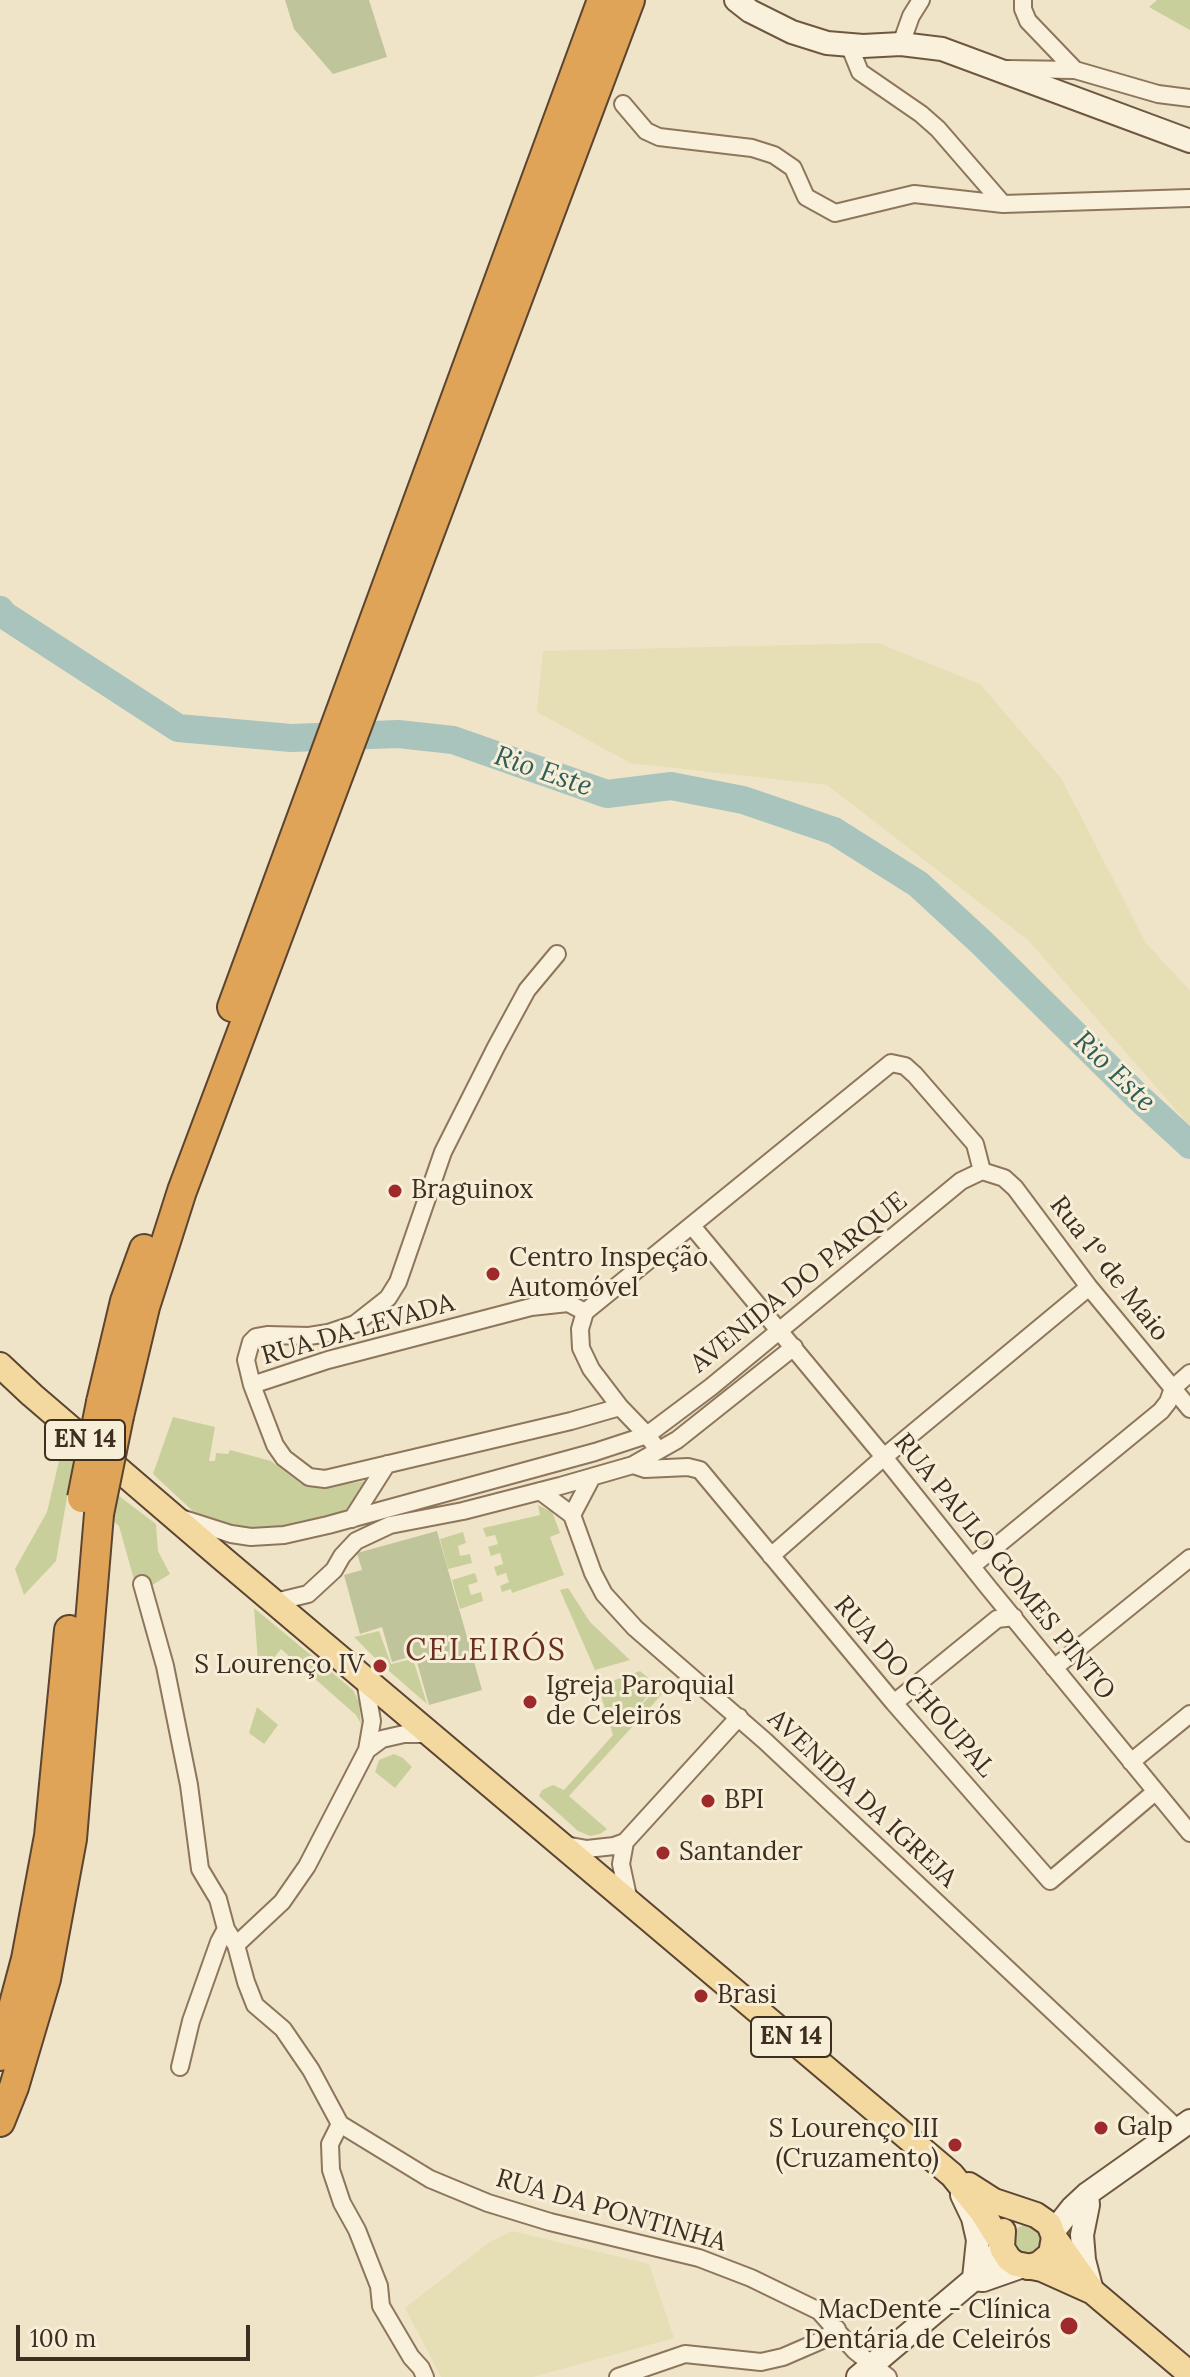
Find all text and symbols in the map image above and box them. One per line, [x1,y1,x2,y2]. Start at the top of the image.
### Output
water label: Rio Este [490,740,596,804]
water label: Rio Este [1066,1025,1162,1119]
place label: Braguinox [411,1175,533,1207]
marker: Braguinox [386,1182,404,1200]
street label: AVENIDA DO PARQUE [684,1186,914,1380]
street label: Rua 1º de Maio [1043,1190,1175,1348]
place label: Centro Inspeção Automóvel [509,1243,708,1304]
marker: Centro Inspeção Automóvel [484,1265,502,1283]
street label: RUA DA LEVADA [258,1288,458,1372]
road number: EN 14 [45,1420,125,1460]
street label: RUA PAULO GOMES PINTO [887,1428,1121,1706]
street label: RUA DO CHOUPAL [827,1590,1001,1784]
district label: CELEIRÓS [405,1633,567,1669]
place label: S Lourenço IV [194,1650,364,1682]
marker: S Lourenço IV [371,1657,389,1675]
place label: Igreja Paroquial de Celeirós [546,1671,734,1732]
marker: Igreja Paroquial de Celeirós [521,1693,539,1711]
street label: AVENIDA DA IGREJA [761,1703,963,1895]
place label: BPI [724,1785,764,1817]
marker: BPI [699,1792,717,1810]
place label: Santander [679,1837,803,1869]
marker: Santander [654,1844,672,1862]
place label: Brasi [717,1980,777,2012]
marker: Brasi [692,1987,710,2005]
road number: EN 14 [751,2017,831,2057]
place label: Galp [1117,2112,1173,2144]
place label: S Lourenço III (Cruzamento) [769,2114,939,2176]
marker: Galp [1092,2119,1110,2137]
marker: S Lourenço III (Cruzamento) [946,2136,964,2154]
street label: RUA DA PONTINHA [492,2163,730,2259]
place label: MacDente - Clínica Dentária de Celeirós [804,2295,1051,2356]
scale bar [20,2309,254,2359]
marker: MacDente - Clínica Dentária de Celeirós [1058,2315,1080,2337]
text: 100 m [30,2323,96,2354]

